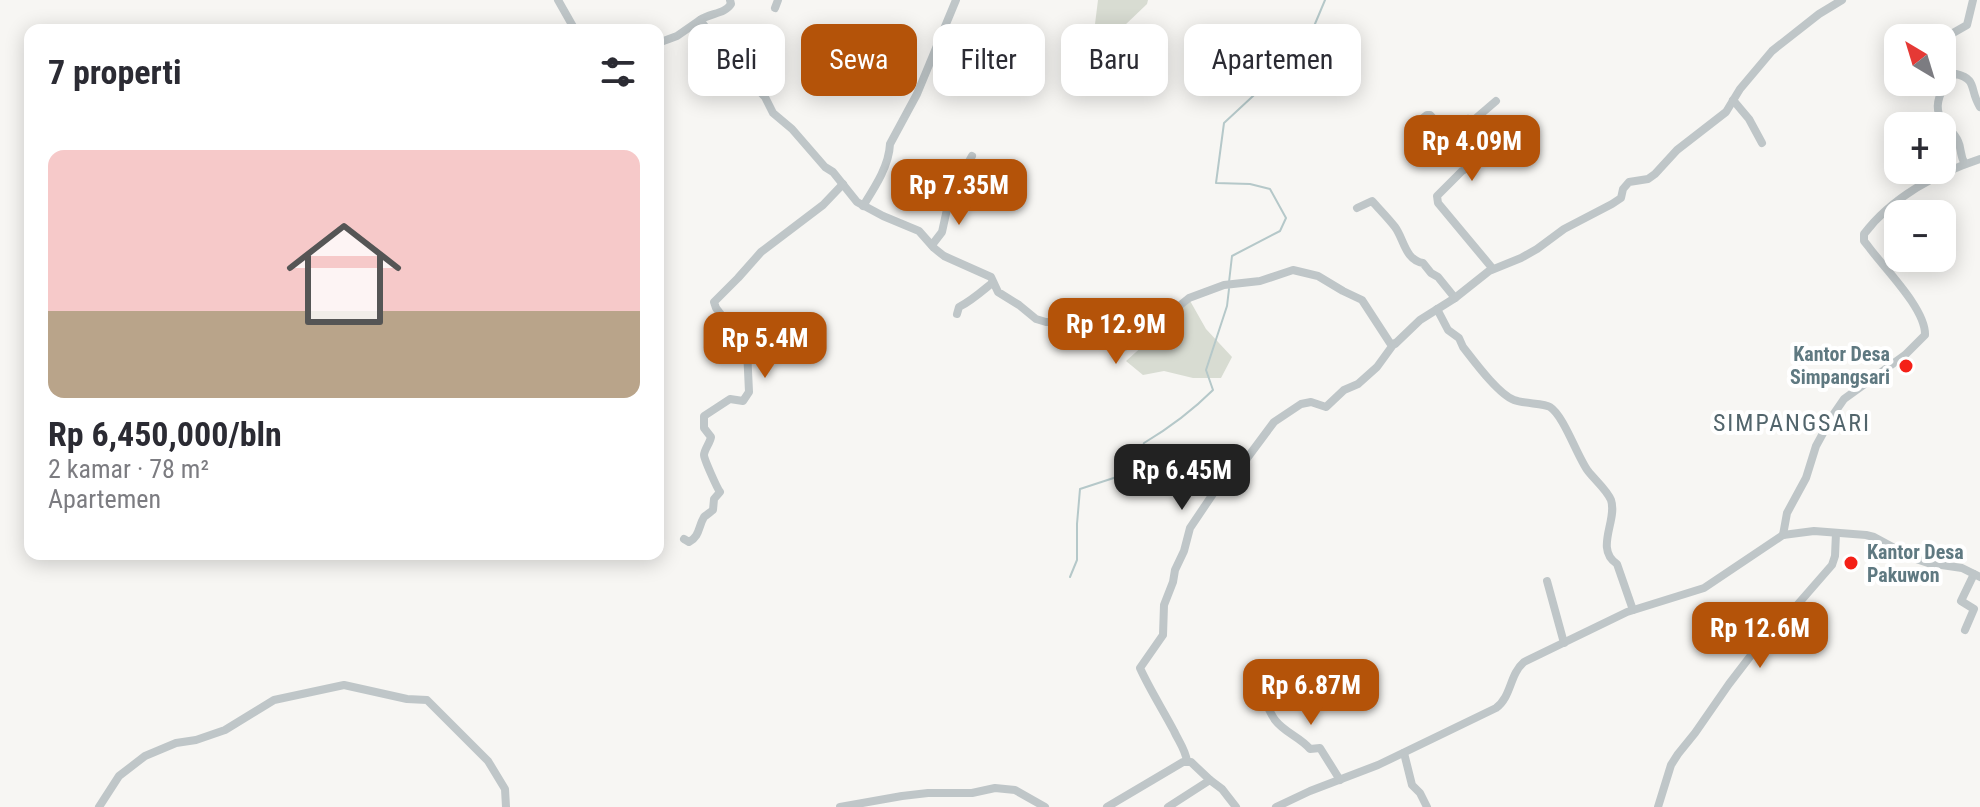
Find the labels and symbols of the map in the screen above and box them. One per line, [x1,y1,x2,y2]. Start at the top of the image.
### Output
north arrow [1884,24,1956,96]
pin: Rp 4.09M [1389,115,1555,183]
pin: Rp 7.35M [876,159,1042,227]
pin: Rp 12.9M [1033,298,1199,366]
pin: Rp 5.4M [691,312,839,380]
place label: Kantor Desa Simpangsari [1790,342,1890,389]
marker: Kantor Desa Simpangsari [1897,357,1915,375]
district label: SIMPANGSARI [1713,409,1871,437]
pin: Rp 6.45M [1099,444,1265,512]
place label: Kantor Desa Pakuwon [1867,540,1964,587]
marker: Kantor Desa Pakuwon [1842,554,1860,572]
pin: Rp 12.6M [1677,602,1843,670]
pin: Rp 6.87M [1228,659,1394,727]

